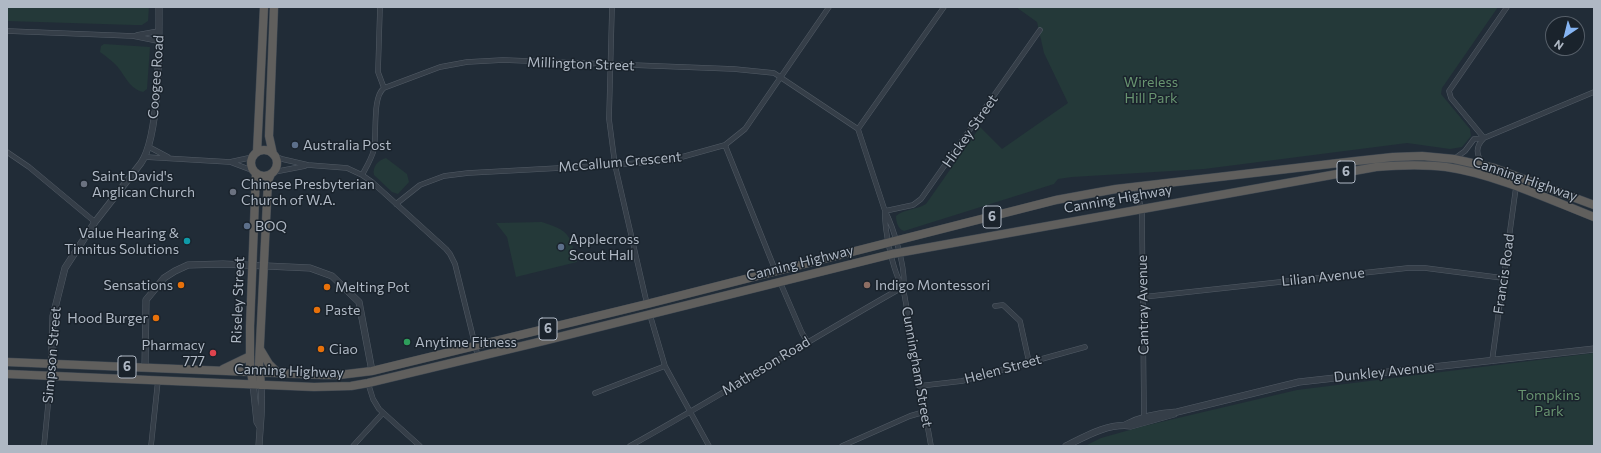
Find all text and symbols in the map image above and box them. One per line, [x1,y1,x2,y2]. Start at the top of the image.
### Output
north arrow [1545,16,1585,56]
street label: Coogee Road [145,35,167,119]
text: N [1551,38,1566,53]
street label: Millington Street [527,54,635,74]
park label: Wireless Hill Park [1124,74,1178,106]
street label: Hickey Street [939,91,1001,171]
place label: Australia Post [303,137,391,153]
marker: Australia Post [290,140,300,150]
street label: McCallum Crescent [558,148,682,176]
street label: Canning Highway [1470,153,1580,205]
road number: 6 [1337,161,1355,183]
place label: Saint David's Anglican Church [92,168,195,200]
place label: Chinese Presbyterian Church of W.A. [241,176,375,208]
marker: Saint David's Anglican Church [79,179,89,189]
street label: Canning Highway [1062,181,1174,217]
marker: Chinese Presbyterian Church of W.A. [228,187,238,197]
road number: 6 [983,206,1001,228]
place label: BOQ [255,218,287,234]
marker: BOQ [242,221,252,231]
place label: Value Hearing & Tinnitus Solutions [64,225,179,258]
place label: Applecross Scout Hall [569,231,639,264]
street label: Francis Road [1490,233,1518,315]
marker: Value Hearing & Tinnitus Solutions [182,236,192,246]
marker: Applecross Scout Hall [556,242,566,252]
street label: Canning Highway [745,242,855,284]
street label: Cantray Avenue [1134,255,1152,355]
street label: Riseley Street [228,256,248,344]
street label: Lilian Avenue [1281,264,1365,290]
place label: Sensations [104,277,173,293]
place label: Indigo Montessori [875,277,990,293]
place label: Melting Pot [335,279,409,295]
marker: Sensations [176,280,186,290]
marker: Indigo Montessori [862,280,872,290]
marker: Melting Pot [322,282,332,292]
place label: Paste [325,302,360,318]
marker: Paste [312,305,322,315]
street label: Cunningham Street [898,305,936,429]
street label: Simpson Street [39,306,65,404]
place label: Hood Burger [67,310,148,326]
marker: Hood Burger [151,313,161,323]
road number: 6 [539,318,557,340]
street label: Matheson Road [719,333,813,399]
place label: Anytime Fitness [415,334,517,350]
place label: Pharmacy 777 [142,337,205,370]
marker: Anytime Fitness [402,337,412,347]
place label: Ciao [329,341,358,357]
marker: Ciao [316,344,326,354]
marker: Pharmacy 777 [208,348,218,358]
street label: Helen Street [963,351,1043,387]
road number: 6 [118,356,136,378]
street label: Dunkley Avenue [1333,358,1435,386]
street label: Canning Highway [234,361,344,381]
park label: Tompkins Park [1518,387,1580,420]

